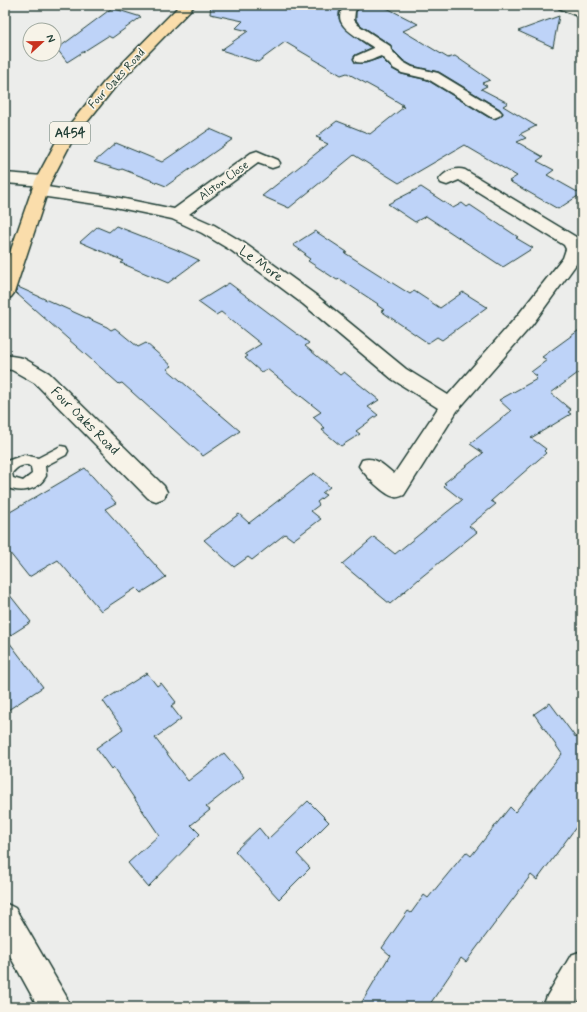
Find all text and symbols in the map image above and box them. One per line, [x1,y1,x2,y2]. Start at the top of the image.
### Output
north arrow [22,22,62,62]
text: N [42,33,58,45]
street label: Four Oaks Road [85,45,149,113]
road number: A454 [50,122,90,144]
street label: Alston Close [196,157,252,205]
street label: Le More [235,242,287,286]
street label: Four Oaks Road [47,383,123,459]

